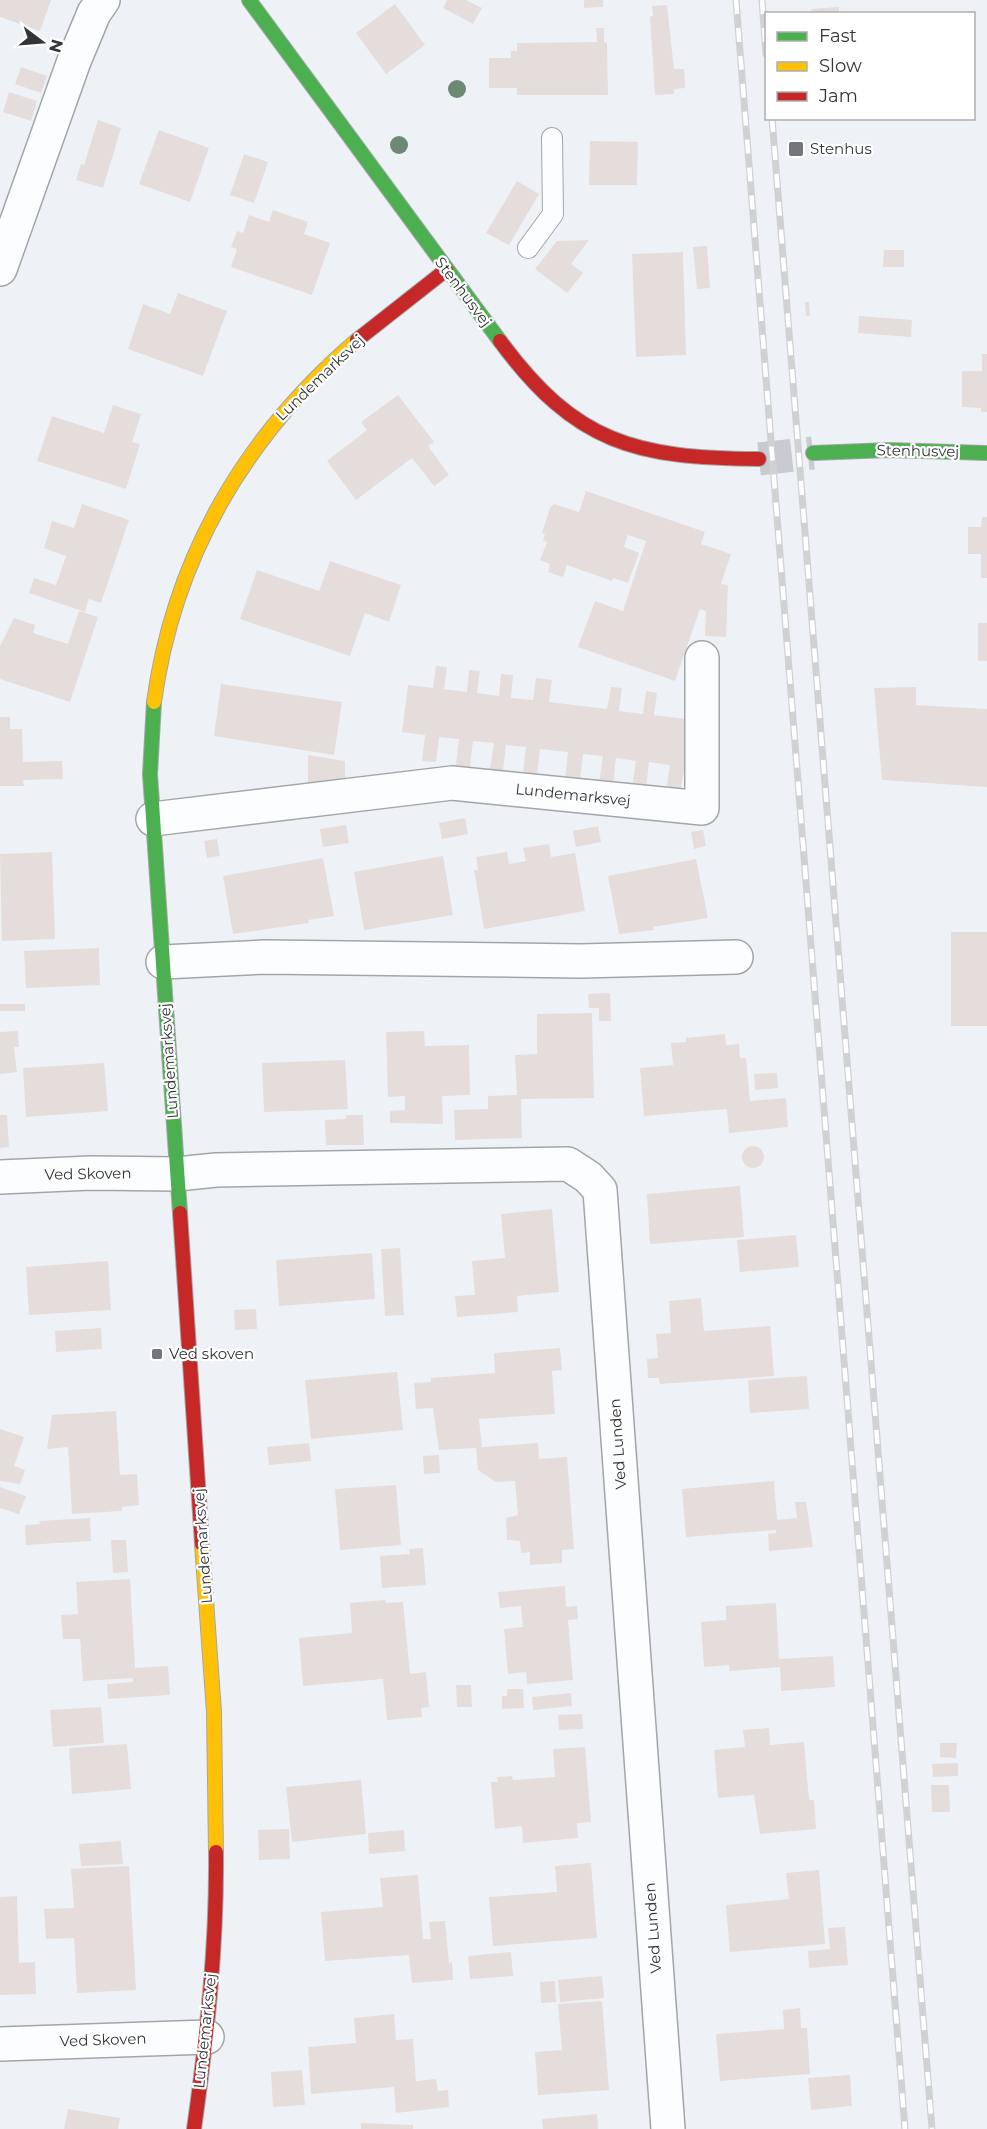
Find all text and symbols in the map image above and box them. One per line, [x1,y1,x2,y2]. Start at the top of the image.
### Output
north arrow [12,12,72,72]
legend [765,12,975,120]
text: Fast [819,25,857,47]
text: N [45,37,67,55]
text: Slow [819,55,862,77]
text: Jam [818,85,858,107]
place label: Stenhus [810,139,872,158]
marker: Stenhus [787,140,805,158]
street label: Stenhusvej [431,253,496,330]
street label: Lundemarksvej [271,331,368,425]
street label: Stenhusvej [877,440,959,461]
street label: Lundemarksvej [515,779,632,810]
street label: Lundemarksvej [155,1003,182,1119]
street label: Ved Skoven [44,1163,132,1184]
place label: Ved skoven [169,1344,254,1363]
marker: Ved skoven [150,1347,164,1361]
street label: Ved Lunden [605,1398,630,1490]
street label: Lundemarksvej [189,1488,216,1604]
street label: Ved Lunden [640,1882,665,1974]
street label: Lundemarksvej [189,1972,220,2089]
street label: Ved Skoven [59,2028,147,2051]

